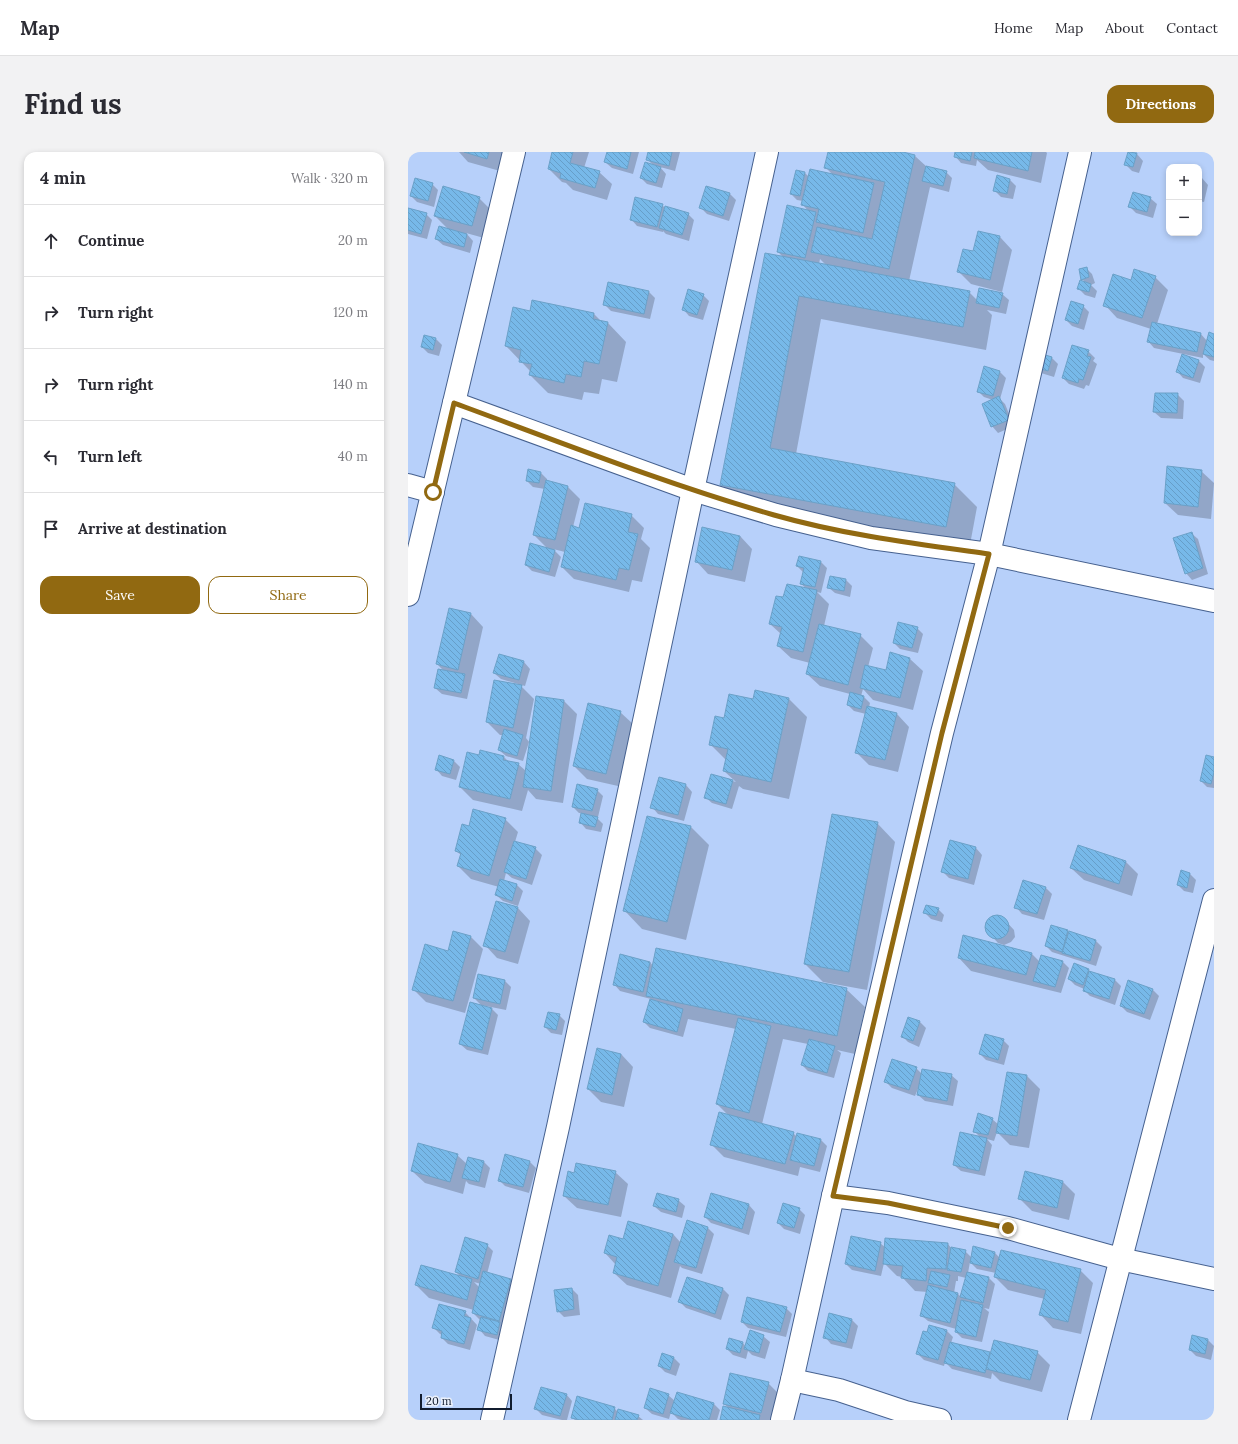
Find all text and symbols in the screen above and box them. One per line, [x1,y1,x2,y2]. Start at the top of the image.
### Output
text: Map [20,16,60,40]
text: Home [994,19,1033,37]
text: Map [1055,19,1083,37]
text: About [1105,19,1144,37]
text: Contact [1166,19,1218,37]
button: Directions [1107,85,1214,123]
text: Find us [24,86,122,122]
map controls [1166,164,1202,236]
button: + [1166,164,1202,200]
text: 4 min [40,167,86,189]
text: Walk · 320 m [291,170,368,187]
button: − [1166,200,1202,236]
icon: ahead [40,230,62,252]
text: Continue [78,231,144,250]
text: 20 m [338,232,368,249]
icon: right [40,302,62,324]
text: Turn right [78,303,154,322]
text: 120 m [333,304,368,321]
icon: right [40,374,62,396]
text: Turn right [78,375,154,394]
text: 140 m [333,376,368,393]
icon: left [40,446,62,468]
text: Turn left [78,447,142,466]
text: 40 m [338,448,368,465]
route start [424,483,442,501]
icon: arrive [40,518,62,540]
text: Arrive at destination [78,519,227,538]
button: Save [40,576,200,614]
button: Share [208,576,368,614]
route end [999,1219,1017,1237]
scale bar [420,1392,512,1411]
text: 20 m [426,1394,451,1408]

